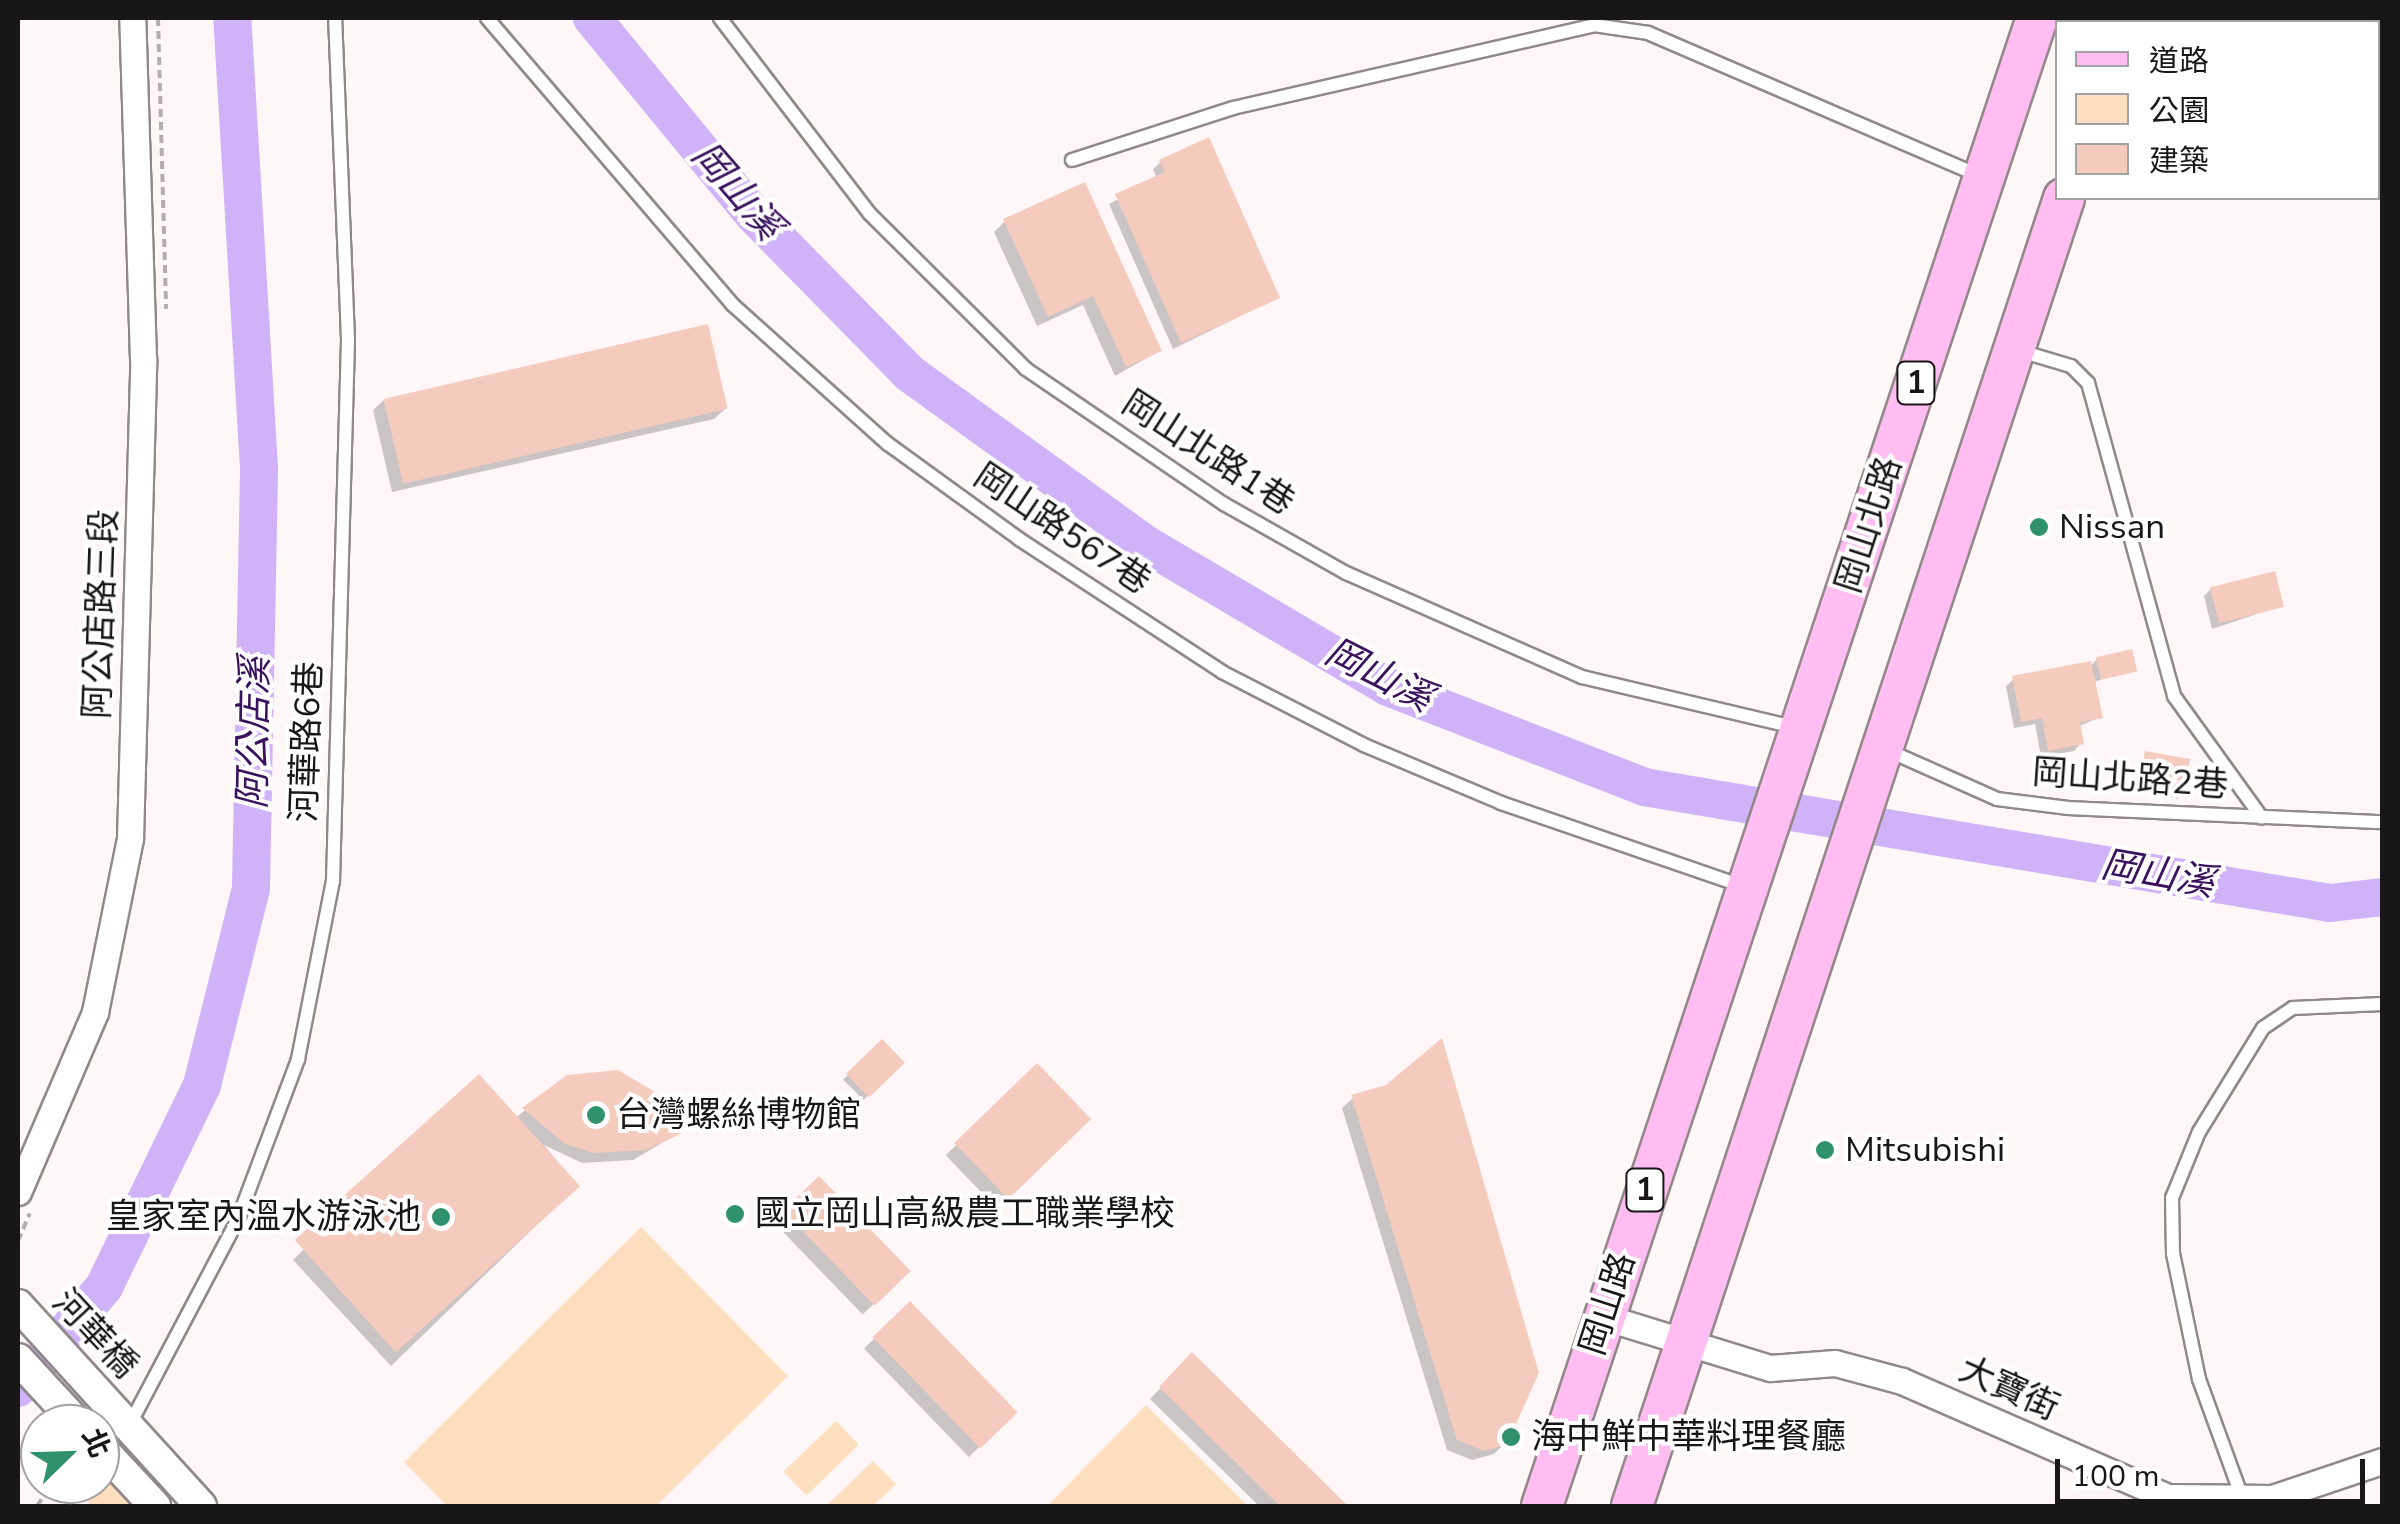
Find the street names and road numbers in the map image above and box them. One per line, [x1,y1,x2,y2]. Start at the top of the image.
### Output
road number: 1 [1896,356,1936,410]
street label: 岡山北路1巷 [1114,382,1302,524]
street label: 岡山北路 [1827,452,1911,598]
street label: 岡山路567巷 [966,455,1158,603]
street label: 阿公店路三段 [76,508,126,720]
street label: 河華路6巷 [283,661,331,823]
street label: 岡山北路2巷 [2031,751,2229,807]
road number: 1 [1625,1163,1665,1217]
street label: 岡山路 [1572,1248,1644,1360]
street label: 河華橋 [44,1281,146,1387]
street label: 大寶街 [1952,1348,2066,1430]

